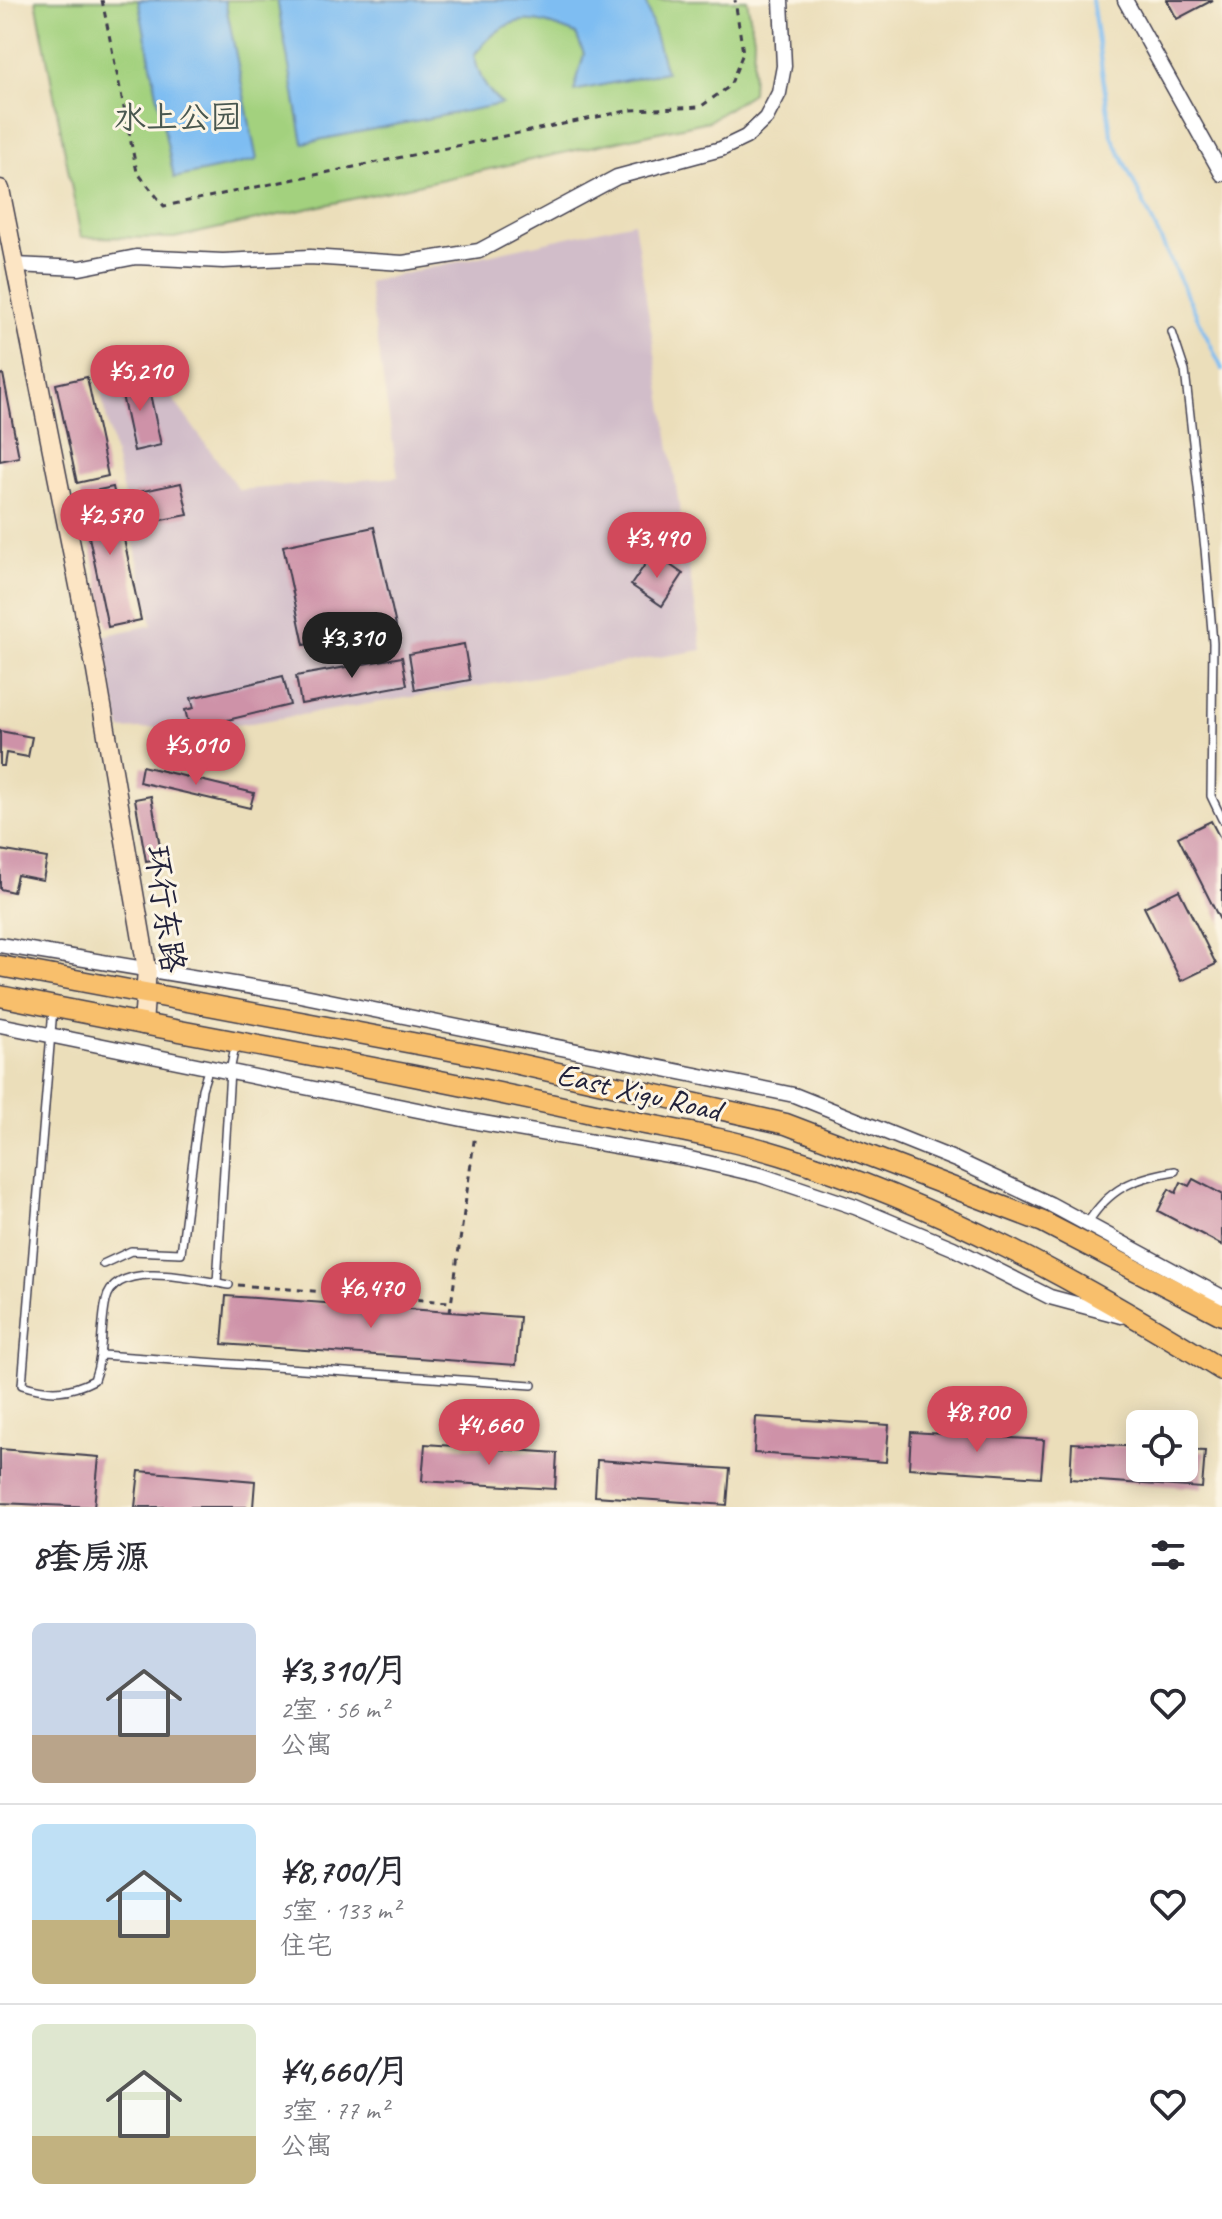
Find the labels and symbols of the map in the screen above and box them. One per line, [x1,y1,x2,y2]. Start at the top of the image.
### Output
park label: 水上公园 [114,97,242,138]
pin: ¥5,210 [75,345,205,413]
pin: ¥2,570 [45,489,175,557]
pin: ¥3,490 [592,512,722,580]
pin: ¥3,310 [287,612,417,680]
pin: ¥5,010 [131,719,261,787]
street label: 环行东路 [136,843,194,975]
street label: East Xigu Road [553,1053,729,1132]
pin: ¥6,470 [306,1262,436,1330]
pin: ¥8,700 [912,1386,1042,1454]
pin: ¥4,660 [424,1399,554,1467]

